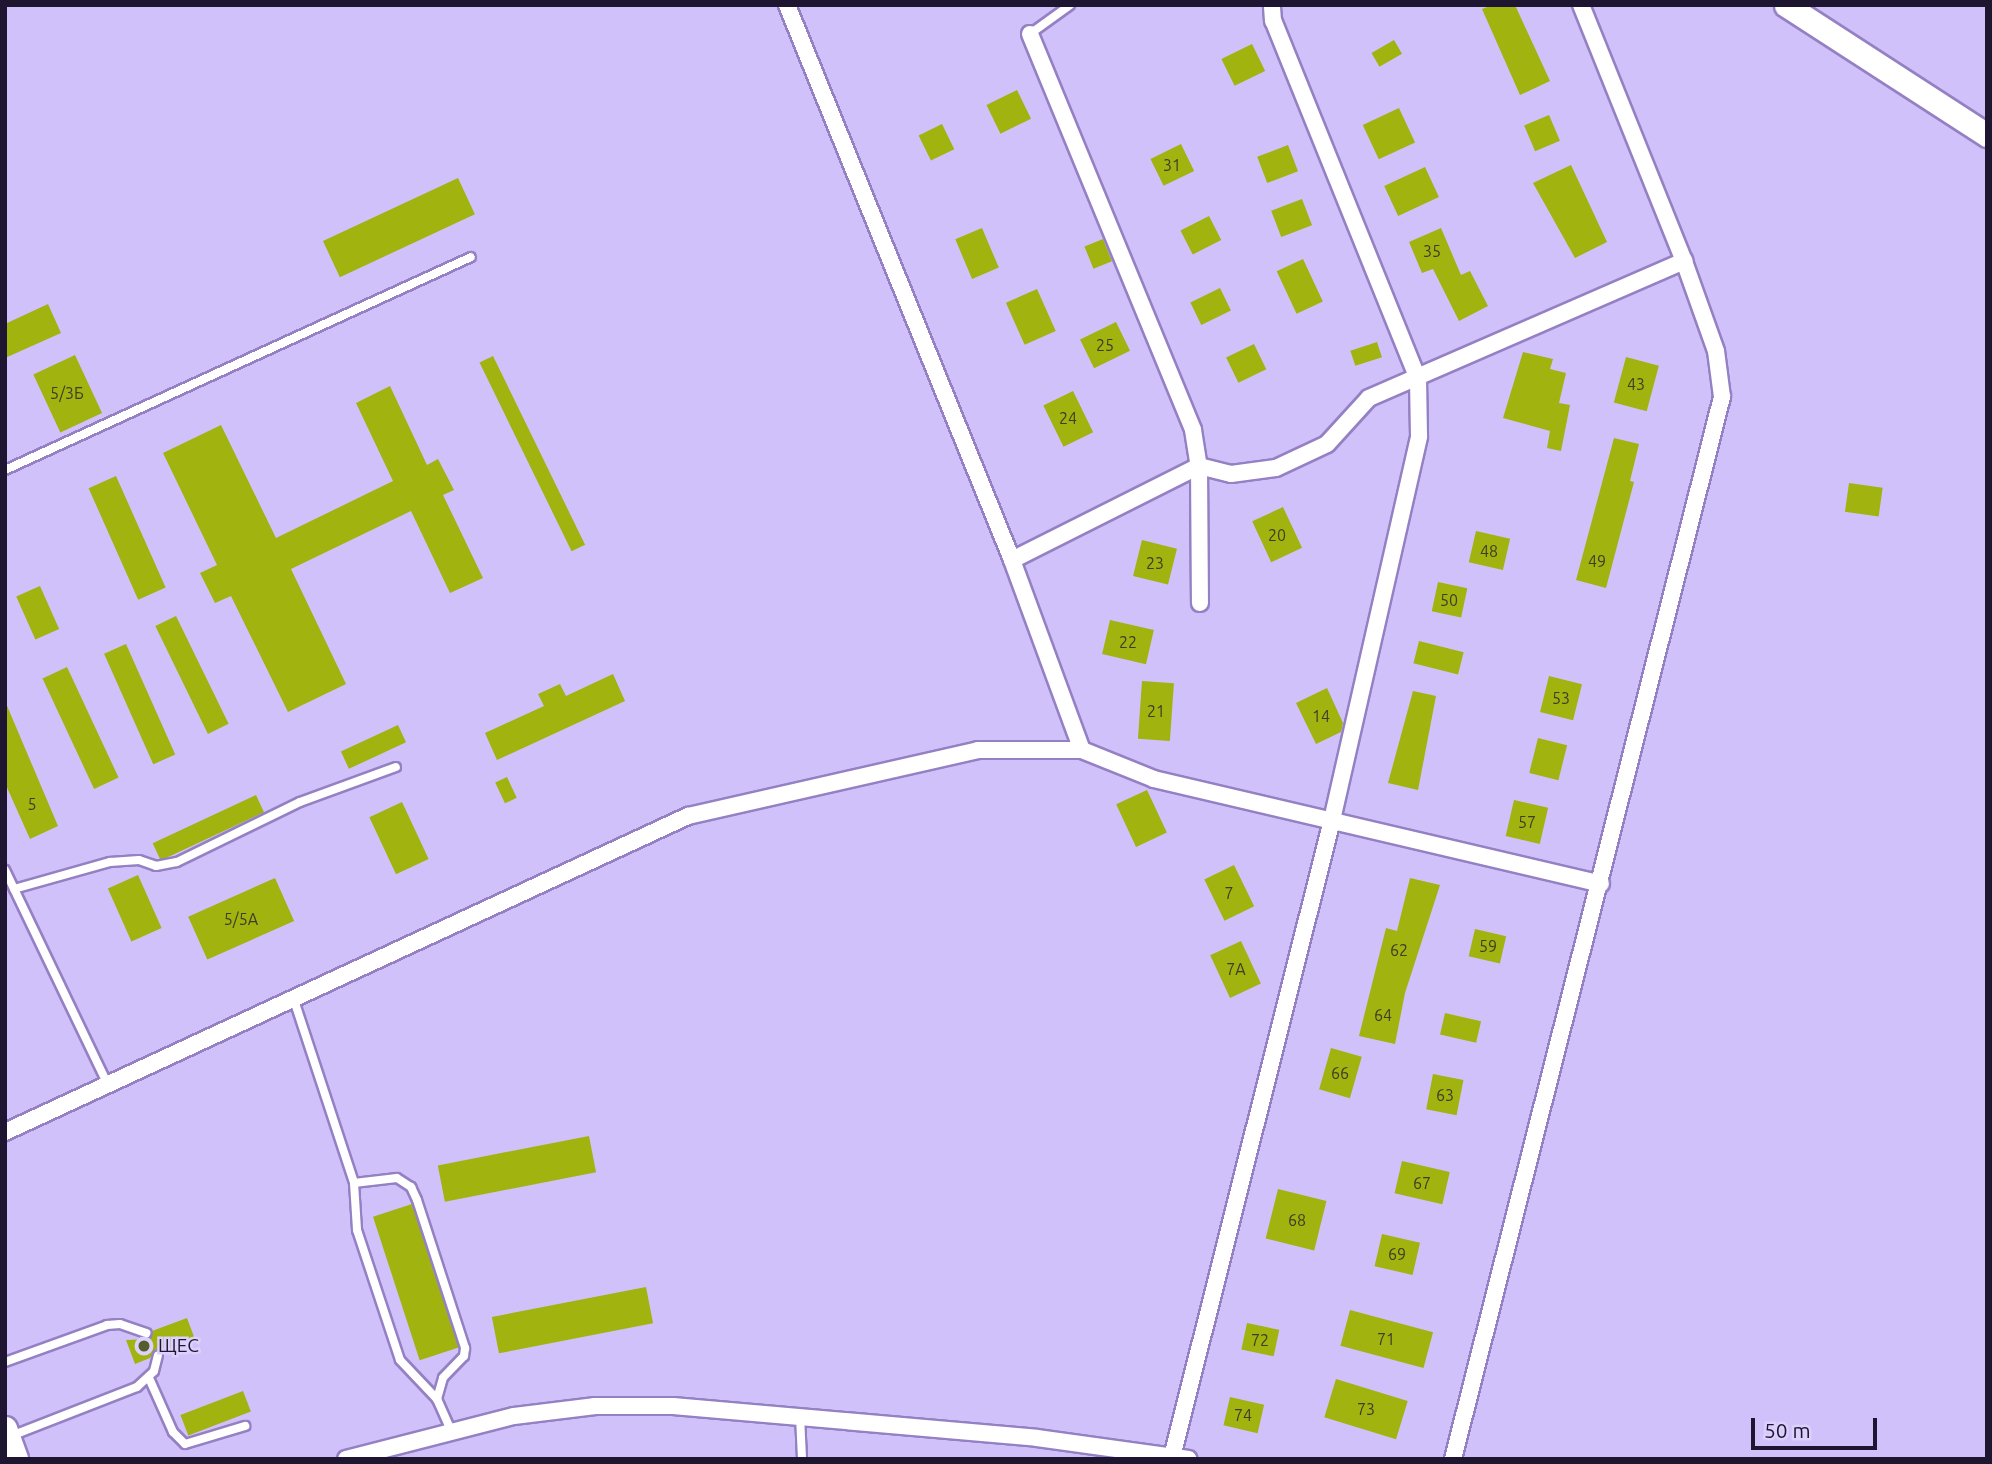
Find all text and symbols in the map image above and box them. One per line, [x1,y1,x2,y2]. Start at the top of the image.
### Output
house number: 31 [1163,155,1181,175]
house number: 35 [1423,241,1441,261]
house number: 25 [1096,335,1114,355]
house number: 43 [1627,374,1645,394]
house number: 5/3Б [50,383,84,403]
house number: 24 [1059,408,1077,428]
house number: 20 [1268,525,1286,545]
house number: 48 [1480,541,1498,561]
house number: 49 [1588,551,1606,571]
house number: 23 [1146,553,1164,573]
house number: 50 [1440,590,1458,610]
house number: 22 [1119,632,1137,652]
house number: 53 [1552,688,1570,708]
house number: 21 [1147,701,1165,721]
house number: 14 [1312,706,1330,726]
house number: 5 [27,794,37,814]
house number: 57 [1518,812,1536,832]
house number: 7 [1224,883,1234,903]
house number: 5/5А [224,909,258,929]
house number: 59 [1479,936,1497,956]
house number: 62 [1390,940,1408,960]
house number: 7А [1226,959,1246,979]
house number: 64 [1374,1005,1392,1025]
house number: 66 [1331,1063,1349,1083]
house number: 63 [1436,1085,1454,1105]
house number: 67 [1413,1173,1431,1193]
house number: 68 [1288,1210,1306,1230]
house number: 69 [1388,1244,1406,1264]
house number: 71 [1377,1329,1395,1349]
house number: 72 [1251,1330,1269,1350]
place label: ЩЕС [158,1335,199,1357]
marker: ЩЕС [136,1338,152,1354]
house number: 73 [1357,1399,1375,1419]
scale bar [1754,1404,1880,1448]
house number: 74 [1234,1405,1252,1425]
text: 50 m [1764,1418,1811,1442]

